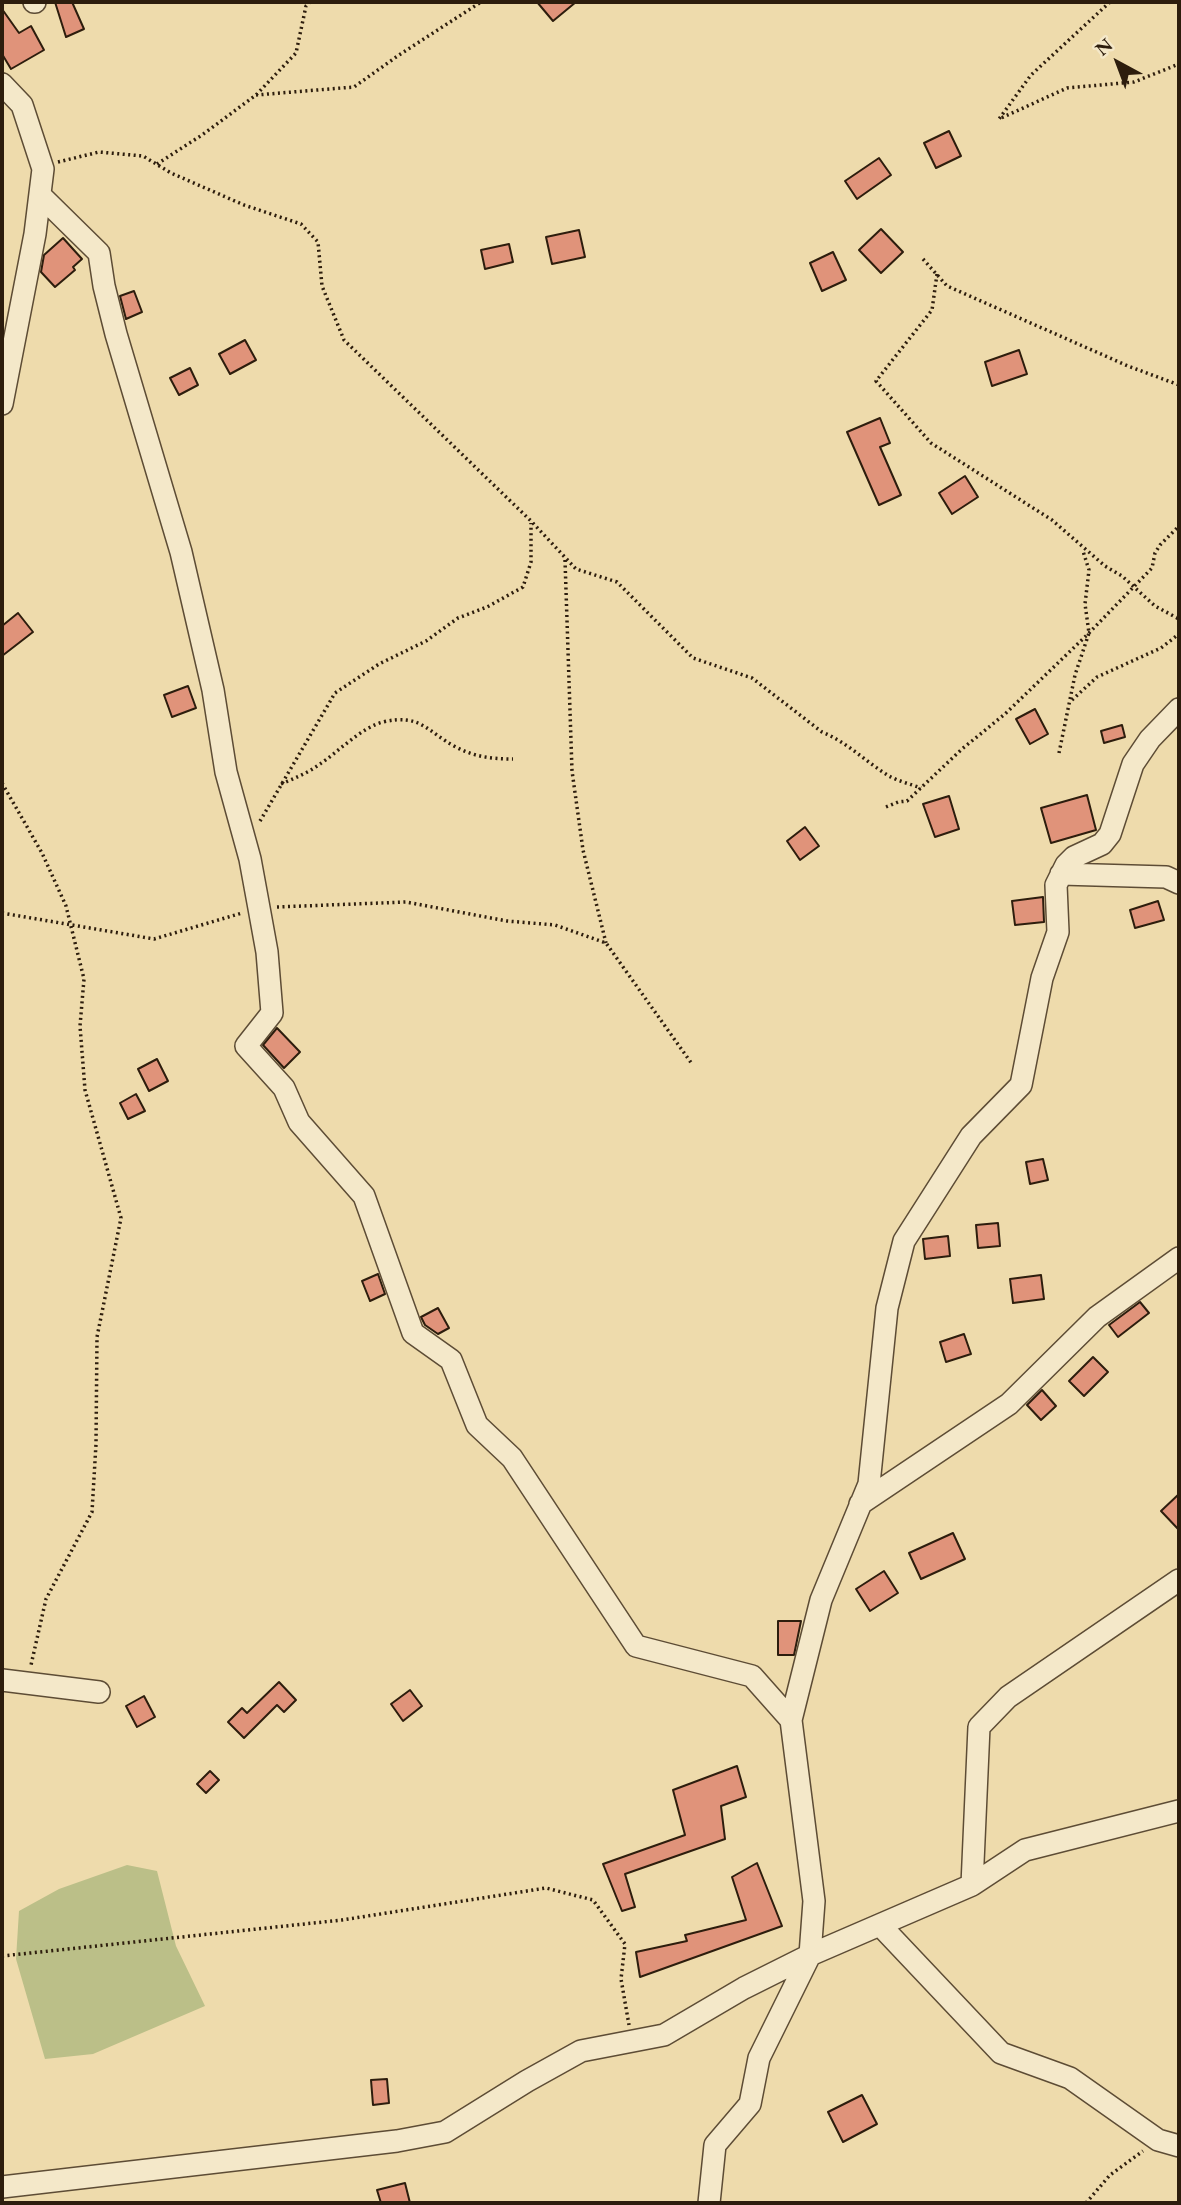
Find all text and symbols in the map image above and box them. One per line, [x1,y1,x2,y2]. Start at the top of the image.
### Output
north arrow [1083,28,1153,98]
text: N [1090,32,1118,61]

